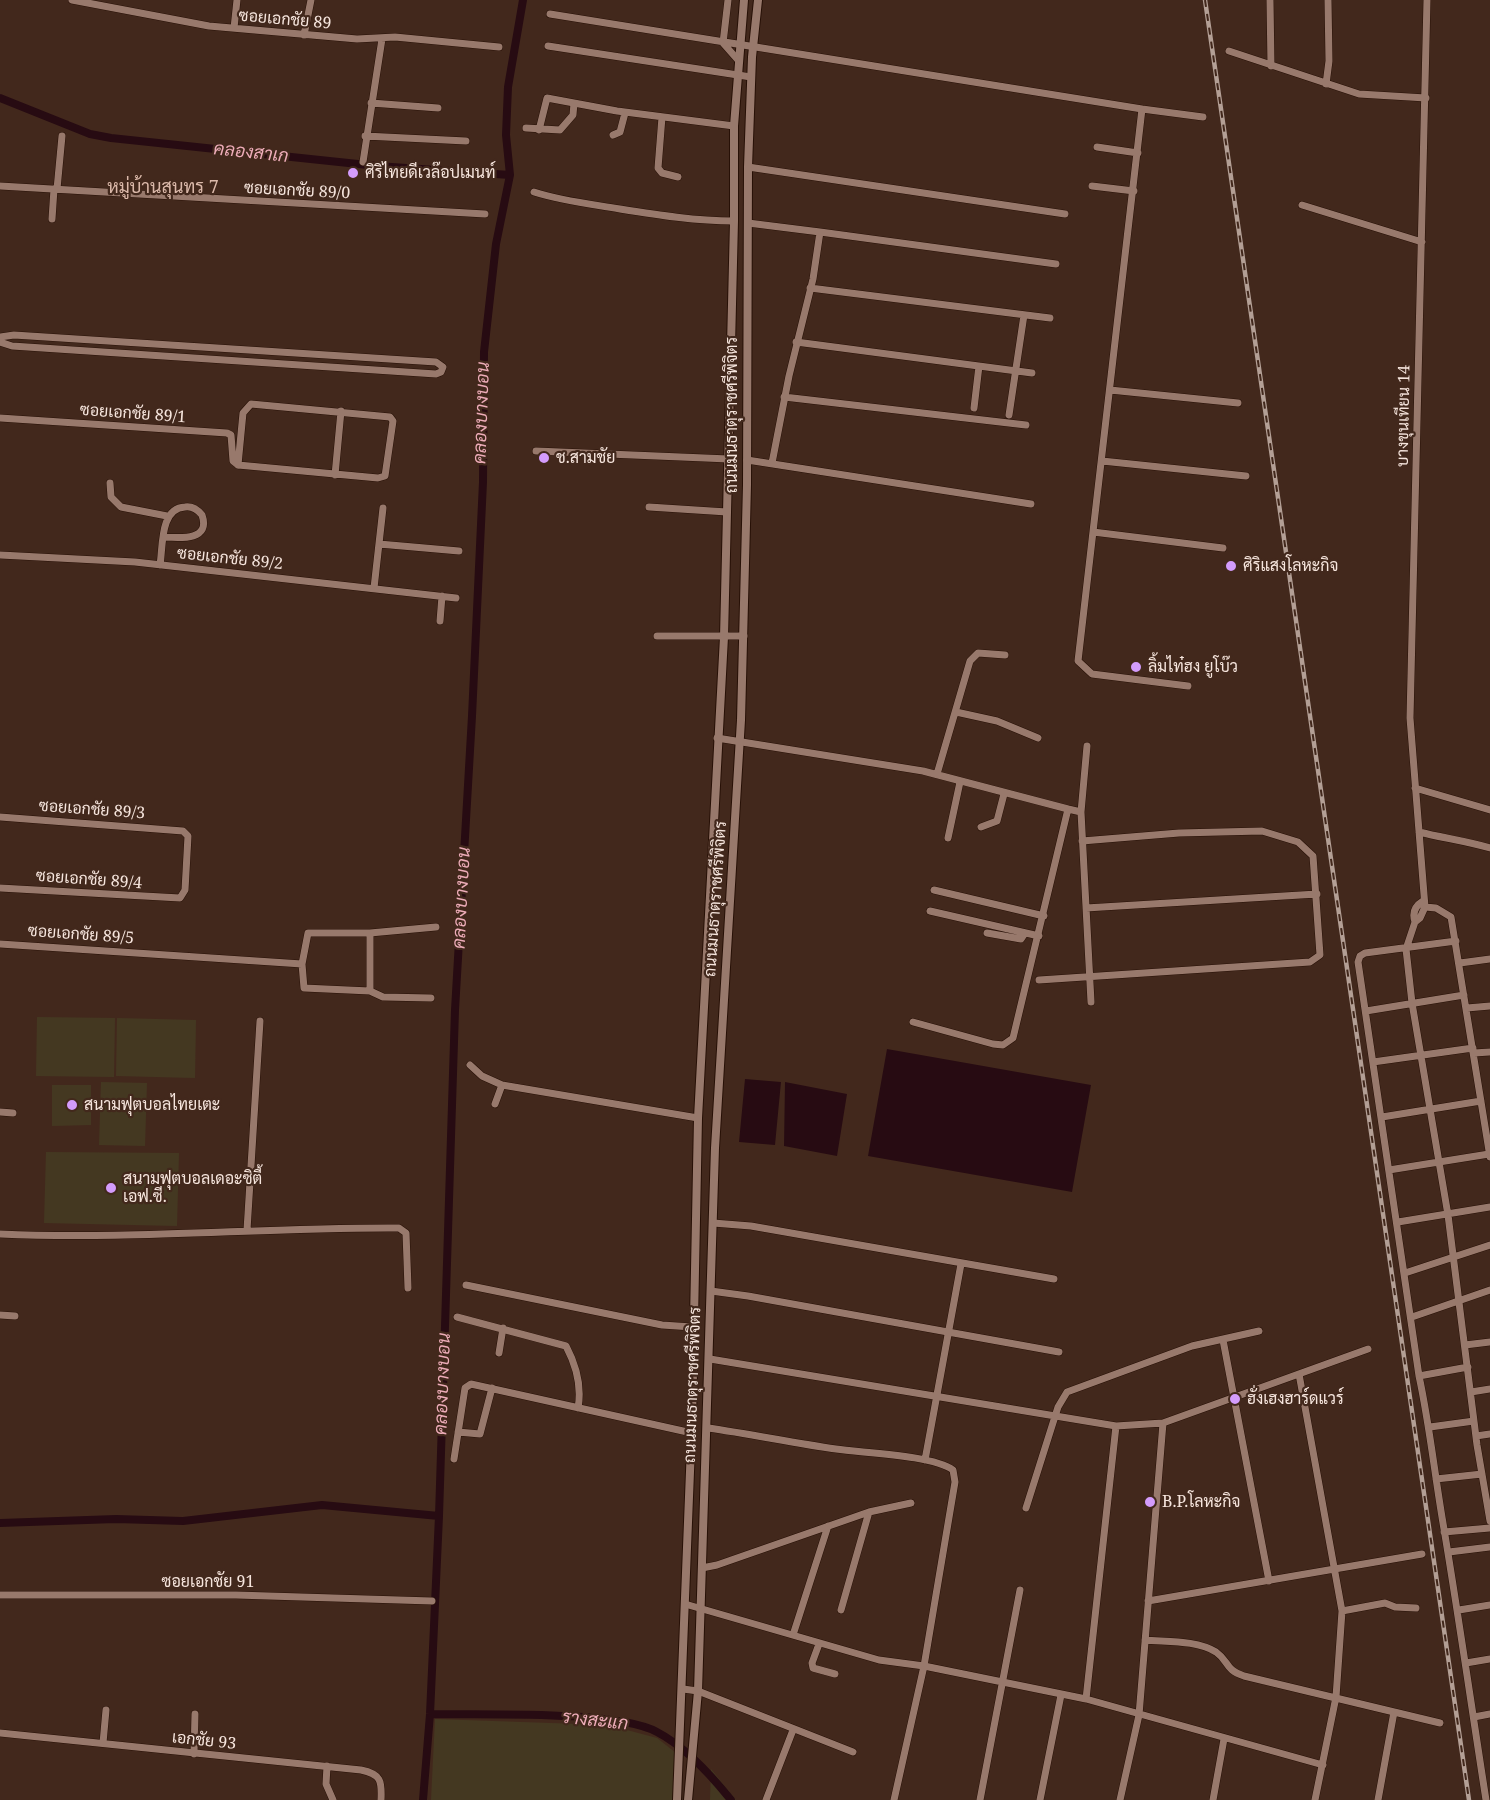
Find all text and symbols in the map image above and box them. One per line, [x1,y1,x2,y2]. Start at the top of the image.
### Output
street label: ซอยเอกชัย 89 [238,6,332,34]
water label: คลองสาเก [213,138,289,168]
place label: ศิริไทยดีเวล๊อปเมนท์ [365,163,496,183]
marker: ศิริไทยดีเวล๊อปเมนท์ [346,166,360,180]
district label: หมู่บ้านสุนทร 7 [107,177,219,199]
street label: ซอยเอกชัย 89/0 [243,179,351,203]
street label: ถนนมนธาตุราชศรีพิจิตร [722,337,742,493]
water label: คลองบางบอน [469,362,495,464]
street label: บางขุนเทียน 14 [1394,365,1414,467]
street label: ซอยเอกชัย 89/1 [79,401,187,427]
place label: ช.สามชัย [556,448,615,468]
marker: ช.สามชัย [537,451,551,465]
street label: ซอยเอกชัย 89/2 [176,544,284,574]
place label: ศิริแสงโลหะกิจ [1243,556,1338,576]
marker: ศิริแสงโลหะกิจ [1224,559,1238,573]
place label: ลิ้มไท๋ฮง ยูโบ๊ว [1148,657,1238,677]
marker: ลิ้มไท๋ฮง ยูโบ๊ว [1129,660,1143,674]
street label: ซอยเอกชัย 89/3 [38,797,146,823]
street label: ถนนมนธาตุราชศรีพิจิตร [701,820,731,978]
water label: คลองบางบอน [449,846,475,950]
street label: ซอยเอกชัย 89/4 [35,867,143,893]
street label: ซอยเอกชัย 89/5 [27,922,135,948]
place label: สนามฟุตบอลไทยเตะ [84,1095,220,1115]
marker: สนามฟุตบอลไทยเตะ [65,1098,79,1112]
place label: สนามฟุตบอลเดอะซิตี้ เอฟ.ซี. [123,1169,262,1207]
marker: สนามฟุตบอลเดอะซิตี้ เอฟ.ซี. [104,1181,118,1195]
street label: ถนนมนธาตุราชศรีพิจิตร [681,1307,705,1463]
water label: คลองบางบอน [430,1333,456,1435]
place label: ฮั่งเฮงฮาร์ดแวร์ [1247,1389,1344,1409]
marker: ฮั่งเฮงฮาร์ดแวร์ [1228,1392,1242,1406]
place label: B.P.โลหะกิจ [1162,1492,1240,1512]
marker: B.P.โลหะกิจ [1143,1495,1157,1509]
street label: ซอยเอกชัย 91 [162,1572,254,1592]
water label: รางสะแก [561,1707,629,1735]
street label: เอกชัย 93 [171,1728,237,1754]

